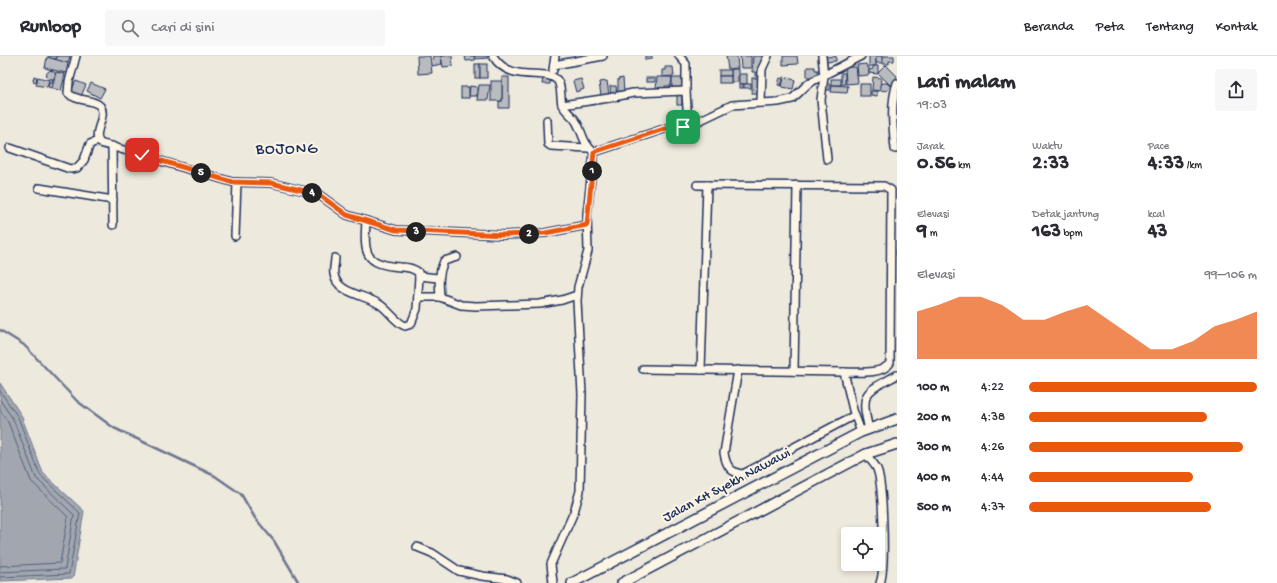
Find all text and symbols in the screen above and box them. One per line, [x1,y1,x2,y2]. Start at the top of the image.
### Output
search box [105,10,385,46]
text: Runloop [20,16,81,39]
icon: search [119,17,141,39]
text: Cari di sini [151,19,214,37]
text: Beranda [1024,19,1074,36]
text: Peta [1096,19,1124,36]
text: Tentang [1146,19,1194,36]
text: Kontak [1216,19,1257,36]
button: share [1215,69,1257,111]
text: Lari malam [917,70,1016,96]
text: 19:03 [917,98,947,113]
pin [666,110,700,144]
icon: arrive [672,116,694,138]
pin [125,138,159,172]
district label: BOJONG [255,141,318,160]
text: Jarak [917,141,944,153]
text: Waktu [1032,141,1062,153]
text: Pace [1148,141,1169,153]
icon: check [131,144,153,166]
text: 0.56 [917,153,955,176]
text: 2:33 [1032,153,1069,176]
text: 4:33 [1148,153,1184,176]
text: km [955,160,971,172]
text: /km [1184,160,1202,172]
pin: 1 [582,161,602,181]
pin: 5 [191,163,211,183]
text: 1 [590,165,594,177]
text: 5 [198,167,204,179]
pin: 4 [302,183,322,203]
text: 4 [309,187,315,199]
text: Elevasi [917,209,949,221]
text: Detak jantung [1032,209,1099,221]
text: kcal [1148,209,1165,221]
text: 9 [917,221,927,244]
text: 163 [1032,221,1061,244]
text: 43 [1148,221,1168,244]
pin: 3 [406,222,426,242]
pin: 2 [519,224,539,244]
text: 3 [413,226,419,238]
text: 2 [526,228,532,240]
text: m [927,228,937,240]
text: bpm [1061,228,1083,240]
text: Elevasi [917,268,955,283]
text: 99–106 m [1204,268,1257,283]
text: 100 m [917,380,949,395]
text: 4:22 [981,380,1004,395]
text: 200 m [917,410,950,425]
text: 4:38 [981,410,1005,425]
text: 300 m [917,440,951,455]
text: 4:26 [981,440,1004,455]
street label: Jalan KH Syekh Nawawi [660,445,794,527]
text: 400 m [917,470,950,485]
text: 4:44 [981,470,1004,485]
text: 500 m [917,500,951,515]
text: 4:37 [981,500,1005,515]
map controls [841,527,885,571]
button: locate [841,527,885,571]

